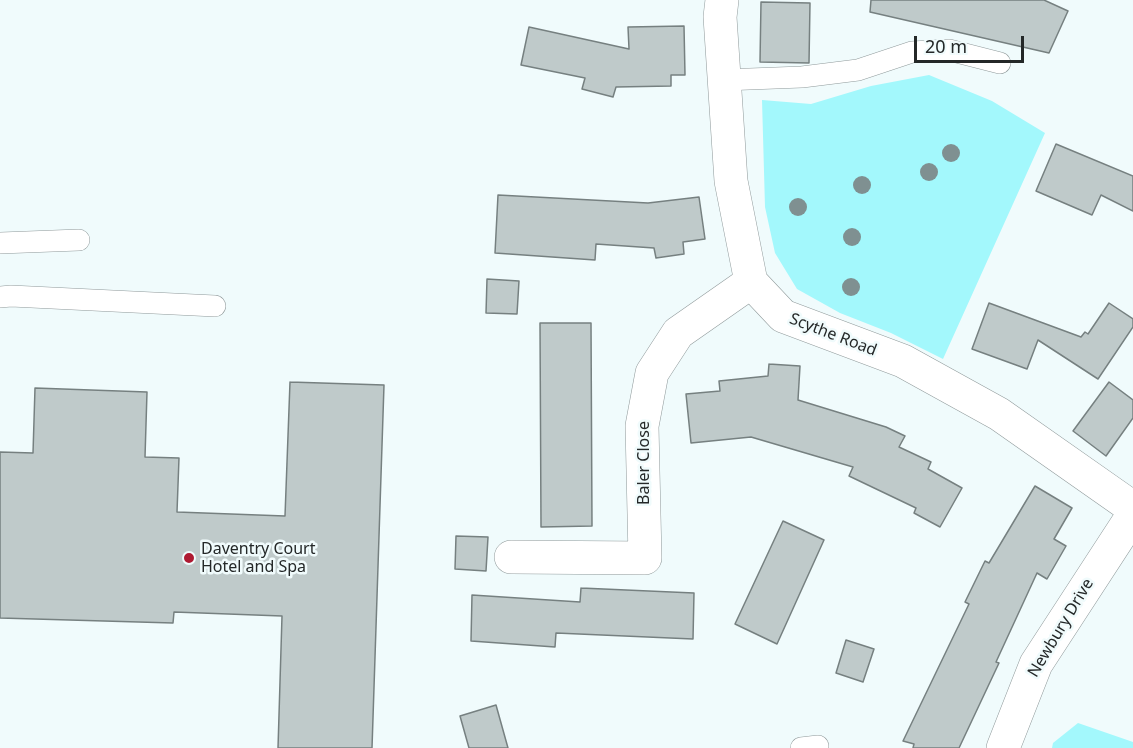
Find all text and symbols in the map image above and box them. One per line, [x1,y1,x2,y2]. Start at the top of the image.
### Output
scale bar [917,24,1026,62]
text: 20 m [925,34,967,58]
street label: Scythe Road [787,310,879,360]
street label: Baler Close [634,421,654,505]
place label: Daventry Court Hotel and Spa [201,539,315,577]
marker: Daventry Court Hotel and Spa [182,551,196,565]
street label: Newbury Drive [1024,575,1098,681]

